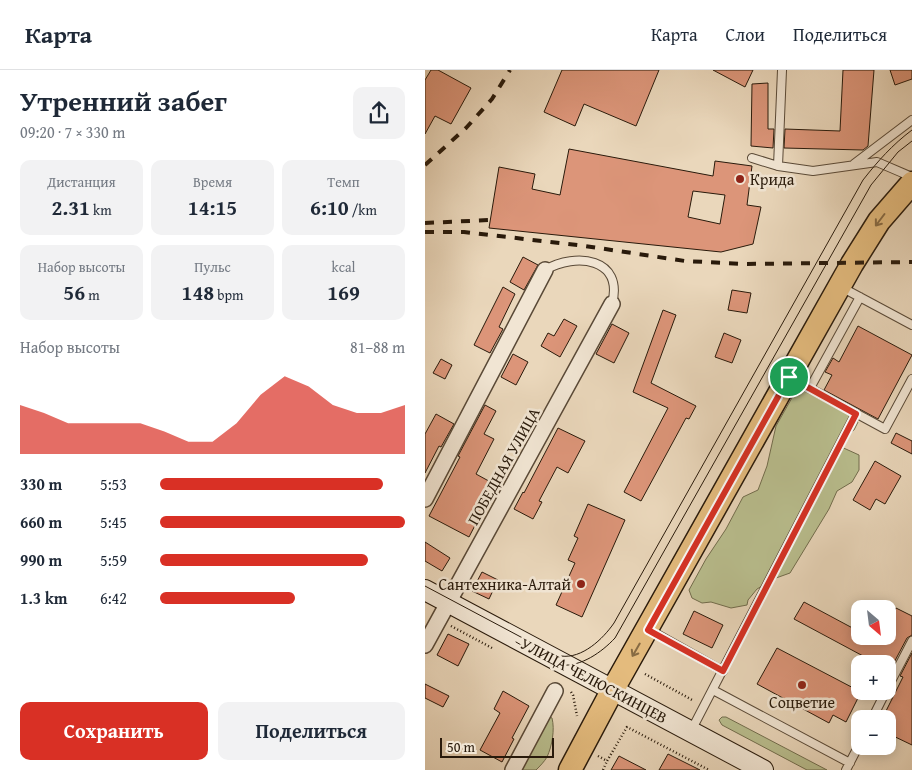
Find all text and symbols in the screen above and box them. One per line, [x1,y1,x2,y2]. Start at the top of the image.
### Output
text: Карта [25,17,92,52]
text: Карта [651,21,698,48]
text: Слои [726,21,765,48]
text: Поделиться [793,21,887,48]
text: Утренний забег [20,80,227,121]
button: share [353,87,405,139]
text: 09:20 · 7 × 330 m [20,120,125,144]
place label: Крида [750,167,795,191]
text: Дистанция [47,172,116,192]
text: Время [193,172,232,192]
text: Темп [327,172,360,192]
marker: Крида [734,173,746,185]
text: 2.31 [51,192,90,223]
text: 14:15 [188,192,237,223]
text: 6:10 [310,192,349,223]
text: km [90,200,112,220]
text: /km [349,200,377,220]
one-way arrow [875,213,886,226]
text: Набор высоты [38,257,125,277]
text: Пульс [194,257,231,277]
text: kcal [332,257,355,277]
text: 56 [63,277,85,308]
text: 148 [182,277,214,308]
text: 169 [327,277,360,308]
text: m [85,285,100,305]
text: bpm [214,285,243,305]
text: Набор высоты [20,335,120,359]
text: 81–88 m [350,335,405,359]
pin [768,356,810,398]
icon: arrive [775,363,803,391]
street label: ПОБЕДНАЯ УЛИЦА [461,402,545,529]
text: 330 m [20,472,62,496]
text: 5:53 [100,472,127,496]
text: 660 m [20,510,62,534]
text: 5:45 [100,510,127,534]
text: 990 m [20,548,62,572]
text: 5:59 [100,548,127,572]
place label: Сантехника-Алтай [438,572,571,596]
marker: Сантехника-Алтай [575,578,587,590]
text: 1.3 km [20,586,67,610]
text: 6:42 [100,586,127,610]
north arrow [851,600,896,645]
map controls [851,600,896,755]
street label: УЛИЦА ЧЕЛЮСКИНЦЕВ [516,631,672,729]
one-way arrow [630,643,640,657]
button: + [851,655,896,700]
marker: Соцветие [796,679,808,691]
place label: Соцветие [769,690,835,714]
button: Сохранить [20,702,208,760]
button: Поделиться [218,702,405,760]
button: − [851,710,896,755]
scale bar [440,735,554,758]
text: 50 m [447,737,475,757]

